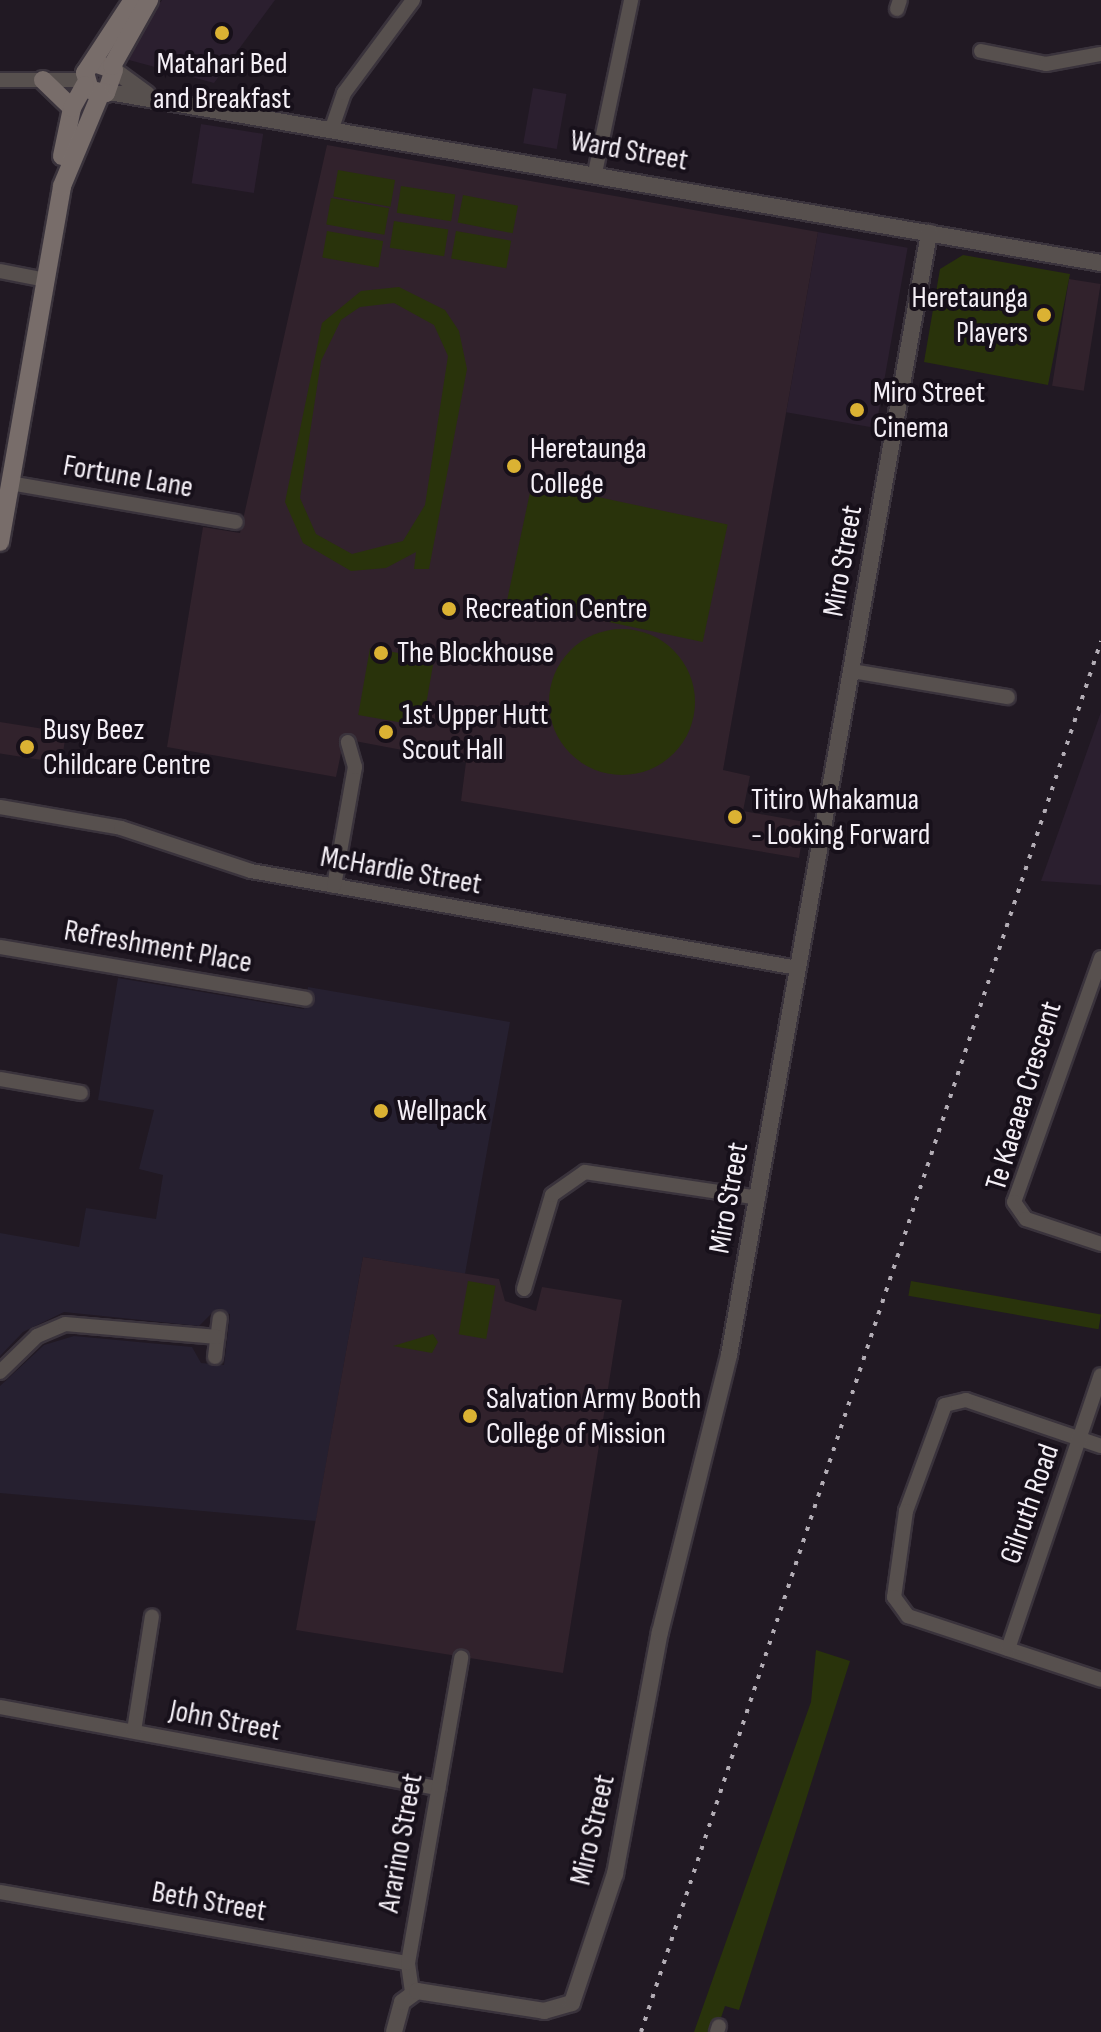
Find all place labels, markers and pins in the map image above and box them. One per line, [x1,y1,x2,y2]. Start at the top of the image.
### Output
marker: Matahari Bed and Breakfast [213,24,231,42]
place label: Matahari Bed and Breakfast [153,46,291,116]
place label: Heretaunga Players [912,280,1028,350]
marker: Heretaunga Players [1035,306,1053,324]
place label: Miro Street Cinema [873,375,985,446]
marker: Miro Street Cinema [848,401,866,419]
place label: Heretaunga College [530,431,646,502]
marker: Heretaunga College [505,457,523,475]
place label: Recreation Centre [465,591,648,627]
marker: Recreation Centre [440,600,458,618]
place label: The Blockhouse [397,635,554,671]
marker: The Blockhouse [372,644,390,662]
place label: 1st Upper Hutt Scout Hall [402,697,548,768]
place label: Busy Beez Childcare Centre [43,712,211,782]
marker: 1st Upper Hutt Scout Hall [377,723,395,741]
marker: Busy Beez Childcare Centre [18,738,36,756]
place label: Titiro Whakamua - Looking Forward [751,782,930,852]
marker: Titiro Whakamua - Looking Forward [726,808,744,826]
place label: Wellpack [397,1093,487,1129]
marker: Wellpack [372,1102,390,1120]
place label: Salvation Army Booth College of Mission [486,1381,701,1452]
marker: Salvation Army Booth College of Mission [461,1407,479,1425]

